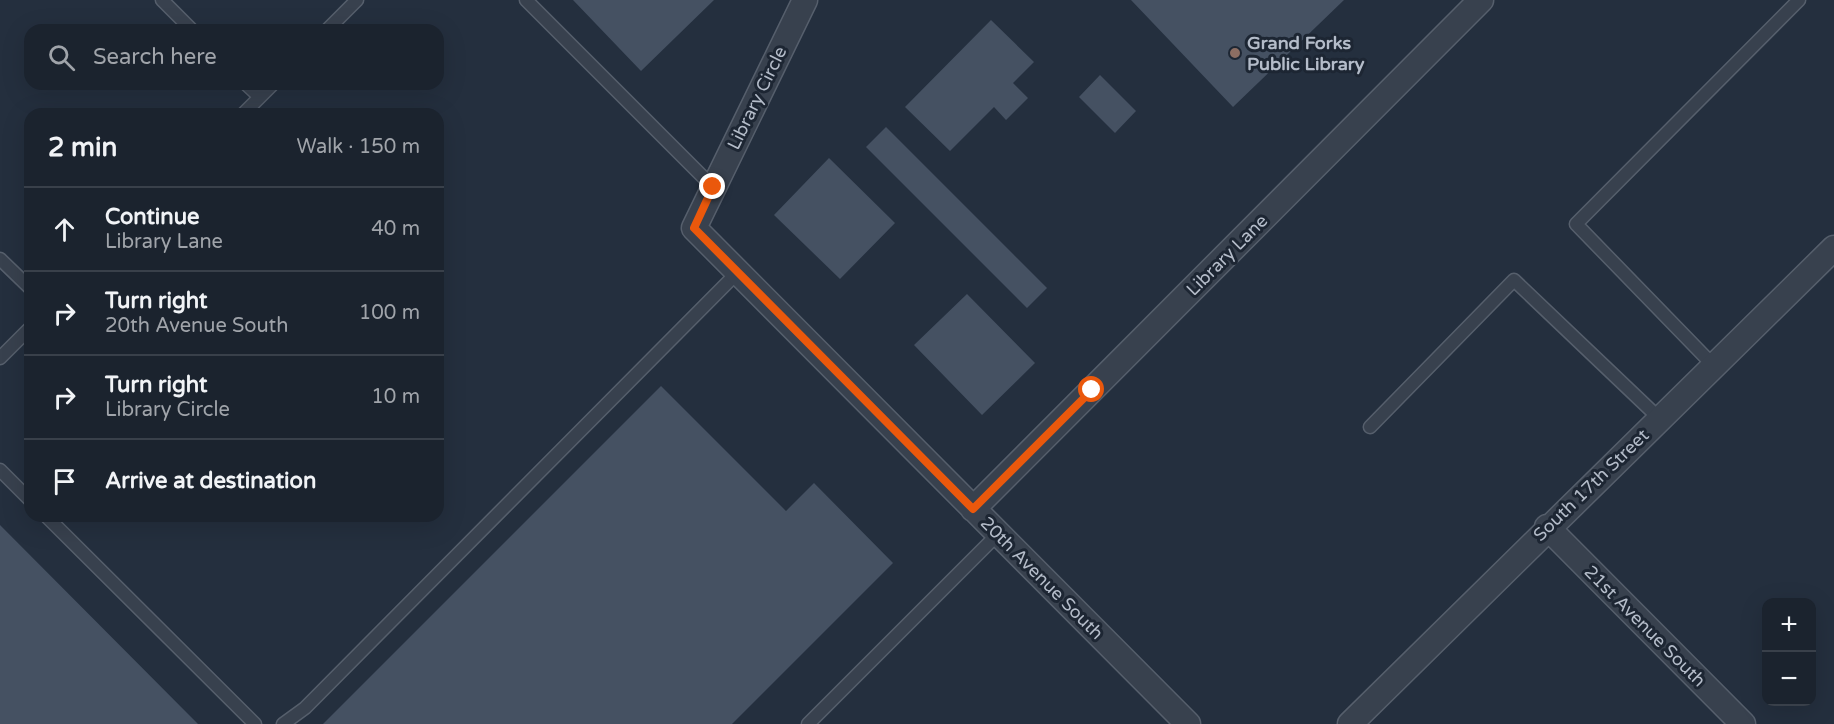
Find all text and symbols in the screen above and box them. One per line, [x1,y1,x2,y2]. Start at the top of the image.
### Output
search box [24,24,444,90]
place label: Grand Forks Public Library [1247,32,1365,75]
icon: search [45,41,78,74]
street label: Library Circle [722,43,792,153]
text: Search here [93,44,217,70]
marker: Grand Forks Public Library [1228,46,1242,60]
text: 2 min [48,132,117,163]
text: Walk · 150 m [297,135,420,159]
route end [699,173,725,199]
text: Continue [105,204,200,230]
street label: Library Lane [1182,210,1272,300]
icon: ahead [48,213,81,246]
text: 40 m [371,217,420,241]
text: Library Lane [105,230,223,254]
text: Turn right [105,288,207,314]
icon: right [48,297,81,330]
text: 100 m [359,301,420,325]
text: 20th Avenue South [105,314,288,338]
text: Turn right [105,372,207,398]
route start [1078,376,1104,402]
icon: right [48,381,81,414]
text: 10 m [371,385,420,409]
text: Library Circle [105,398,230,422]
street label: South 17th Street [1529,424,1653,546]
icon: arrive [48,465,81,498]
text: Arrive at destination [105,468,316,494]
street label: 20th Avenue South [976,512,1108,644]
street label: 21st Avenue South [1580,561,1710,691]
map controls [1762,598,1816,706]
button: + [1762,598,1816,652]
button: − [1762,652,1816,706]

